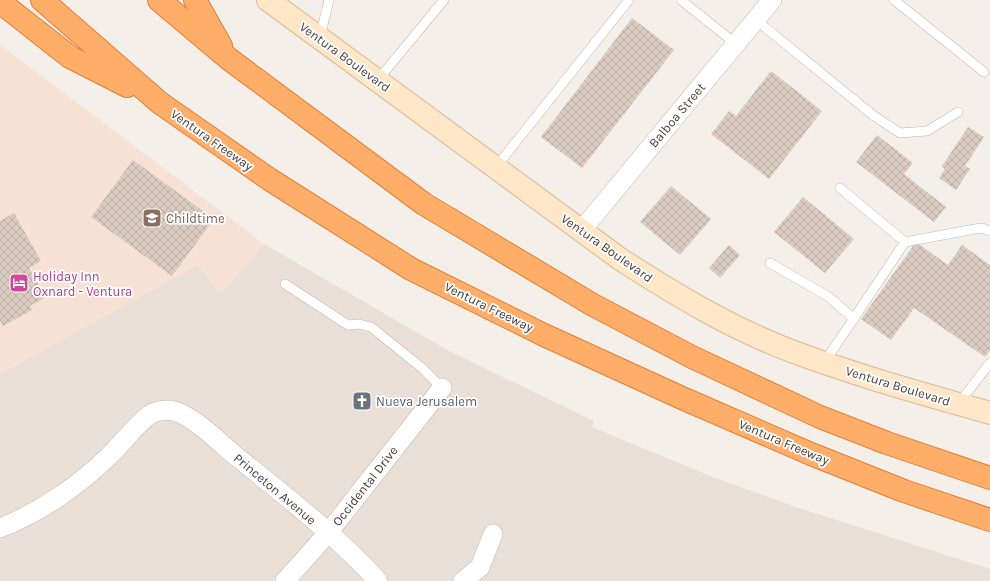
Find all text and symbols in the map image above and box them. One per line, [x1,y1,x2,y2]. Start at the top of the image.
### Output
street label: Ventura Boulevard [297,19,393,95]
street label: Balboa Street [646,80,708,150]
street label: Ventura Freeway [168,106,256,174]
school or university icon: Childtime [141,207,163,229]
place label: Childtime [166,211,225,226]
street label: Ventura Boulevard [558,211,656,285]
place label: Holiday Inn Oxnard - Ventura [33,269,132,299]
hotel icon: Holiday Inn Oxnard - Ventura [8,272,30,294]
street label: Ventura Freeway [442,279,536,335]
street label: Ventura Boulevard [844,363,952,409]
church icon: Nueva Jerusalem [351,390,373,412]
place label: Nueva Jerusalem [376,394,477,409]
street label: Ventura Freeway [737,416,831,468]
street label: Occidental Drive [329,443,401,529]
street label: Princeton Avenue [231,450,319,528]

